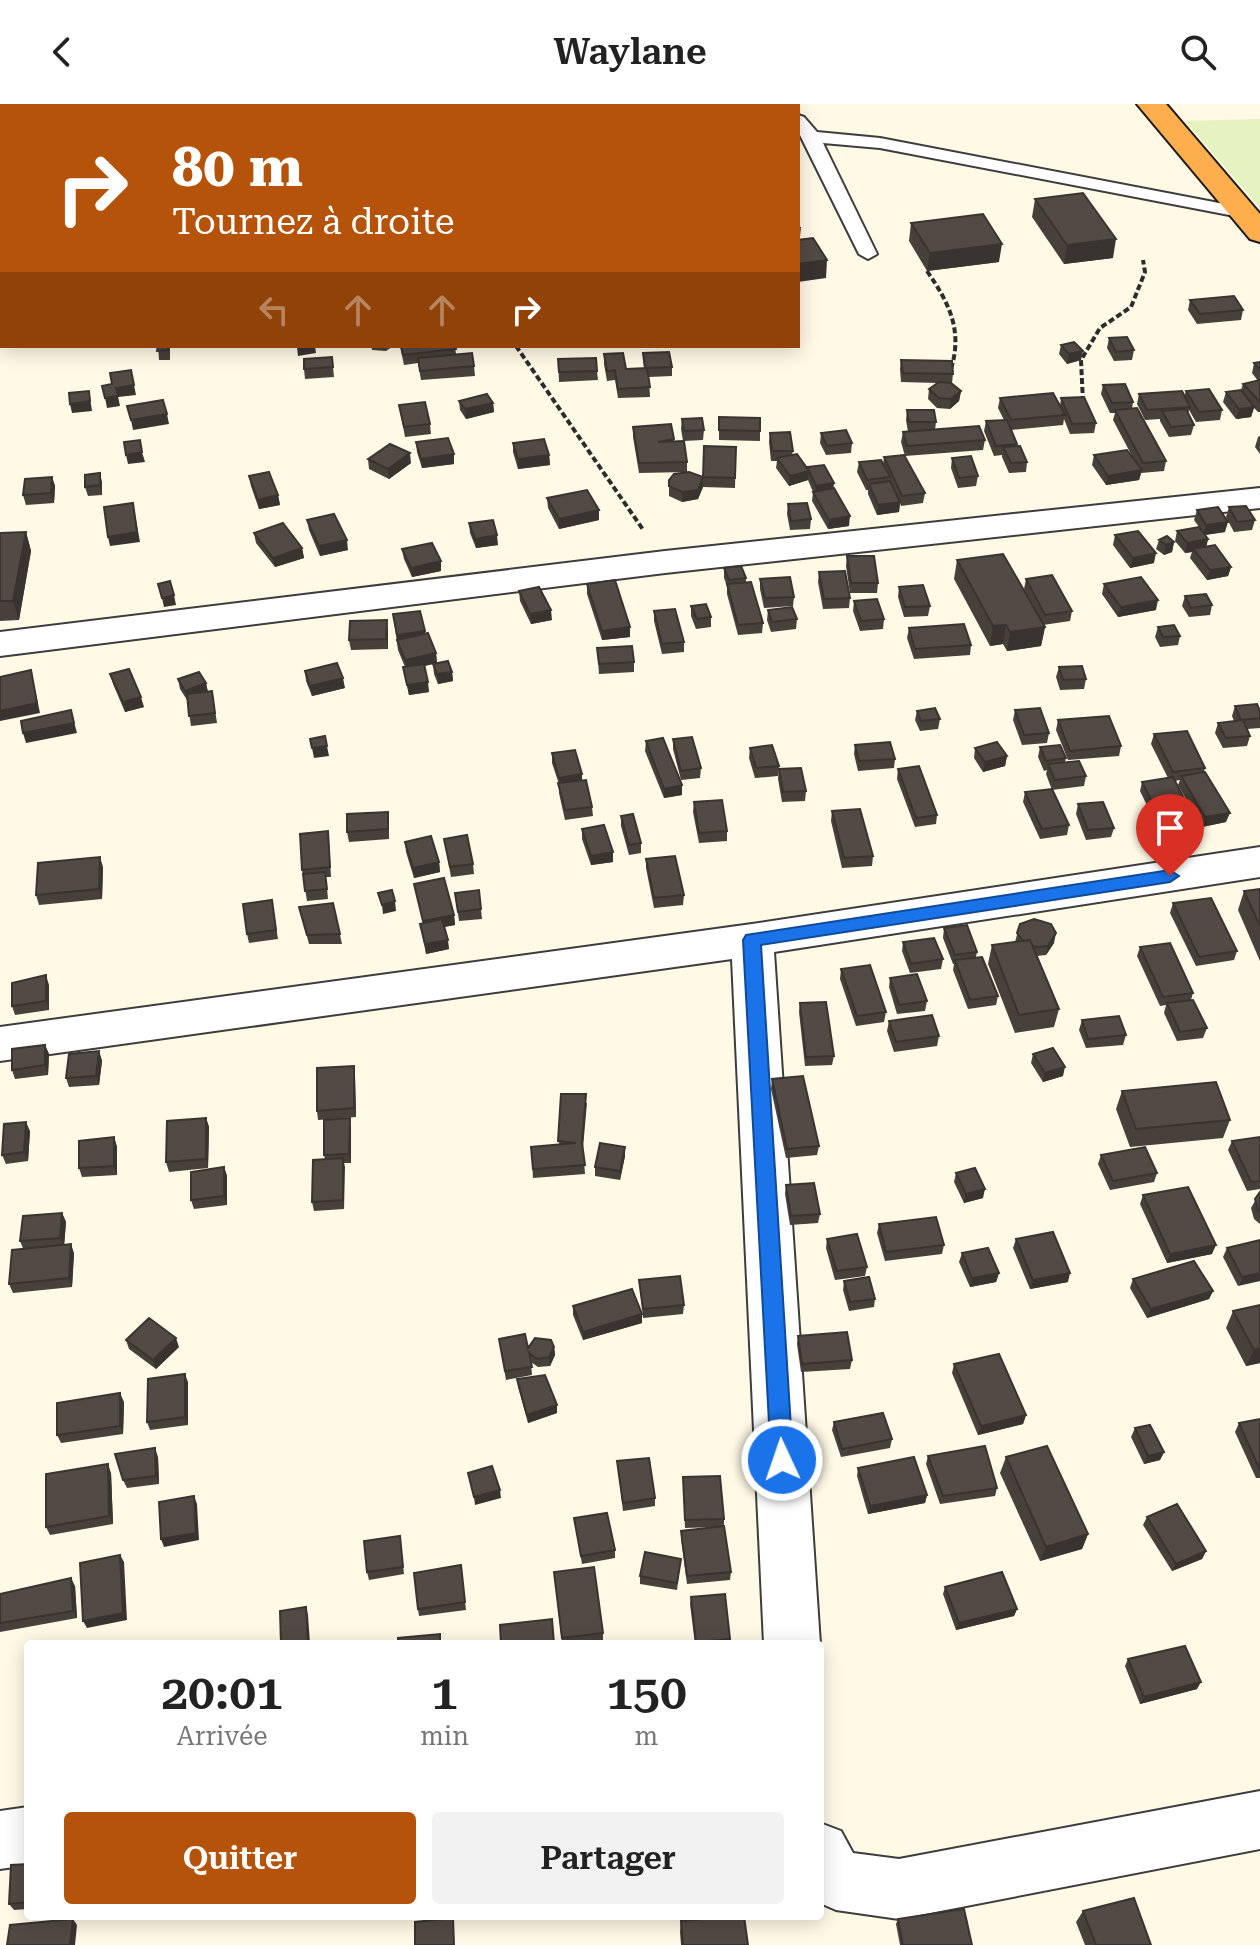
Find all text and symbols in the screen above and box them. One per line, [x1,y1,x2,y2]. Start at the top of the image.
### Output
icon: back [40,30,84,74]
icon: search [1176,30,1220,74]
text: Waylane [553,31,707,73]
text: 80 m [172,134,303,200]
icon: right [40,136,144,240]
text: Tournez à droite [172,201,455,243]
icon: left [252,288,296,332]
icon: ahead [336,288,380,332]
icon: ahead [420,288,464,332]
icon: right [504,288,548,332]
pin [1136,794,1204,876]
icon: arrive [1148,806,1192,850]
position arrow [740,1418,824,1502]
text: 20:01 [161,1665,283,1721]
text: 1 [431,1665,458,1721]
text: 150 [606,1665,687,1721]
text: Arrivée [177,1721,268,1751]
text: min [420,1721,469,1751]
text: m [635,1721,658,1751]
button: Quitter [64,1812,416,1904]
button: Partager [432,1812,784,1904]

